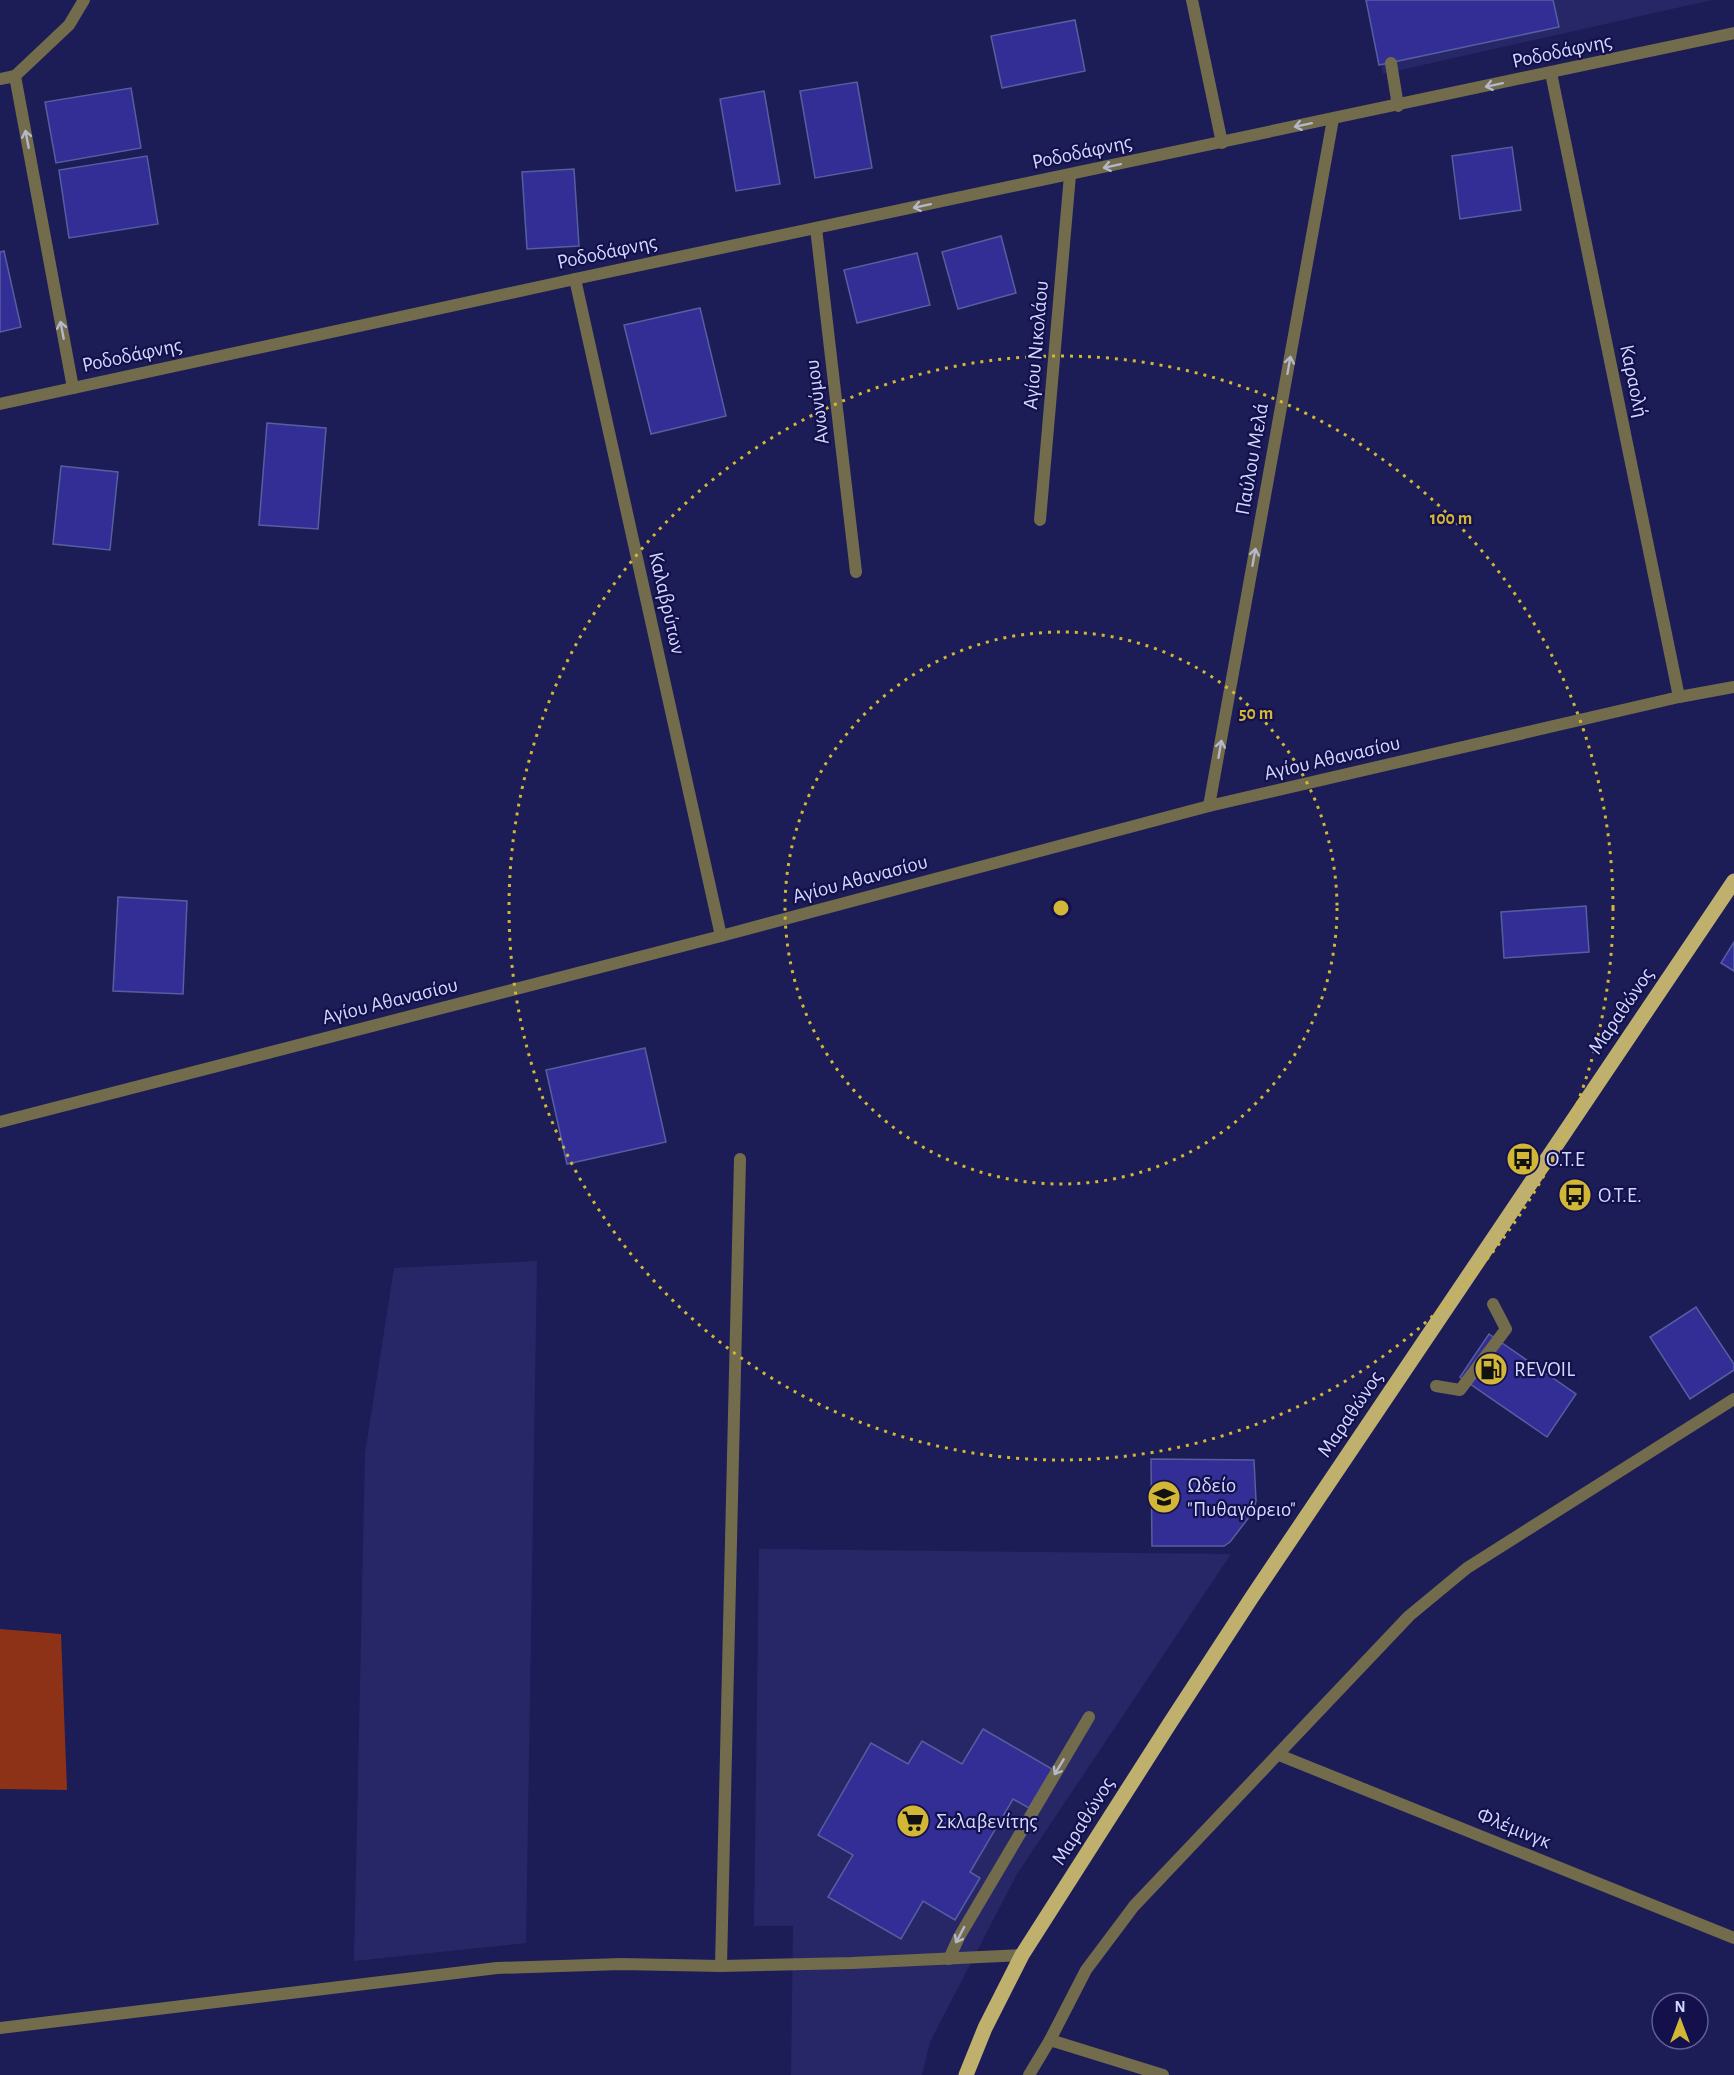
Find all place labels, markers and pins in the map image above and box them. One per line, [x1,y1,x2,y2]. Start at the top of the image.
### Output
centre of rings [1051,898,1071,918]
bus stop icon: Ο.Τ.Ε [1505,1141,1541,1177]
place label: Ο.Τ.Ε [1546,1149,1585,1170]
bus stop icon: Ο.Τ.Ε. [1557,1177,1593,1213]
place label: Ο.Τ.Ε. [1598,1185,1642,1206]
fuel station icon: REVOIL [1473,1351,1509,1387]
place label: REVOIL [1514,1359,1575,1380]
place label: Ωδείο "Πυθαγόρειο" [1187,1475,1296,1520]
school or university icon: Ωδείο "Πυθαγόρειο" [1146,1479,1182,1515]
supermarket icon: Σκλαβενίτης [895,1803,931,1839]
place label: Σκλαβενίτης [936,1811,1038,1832]

